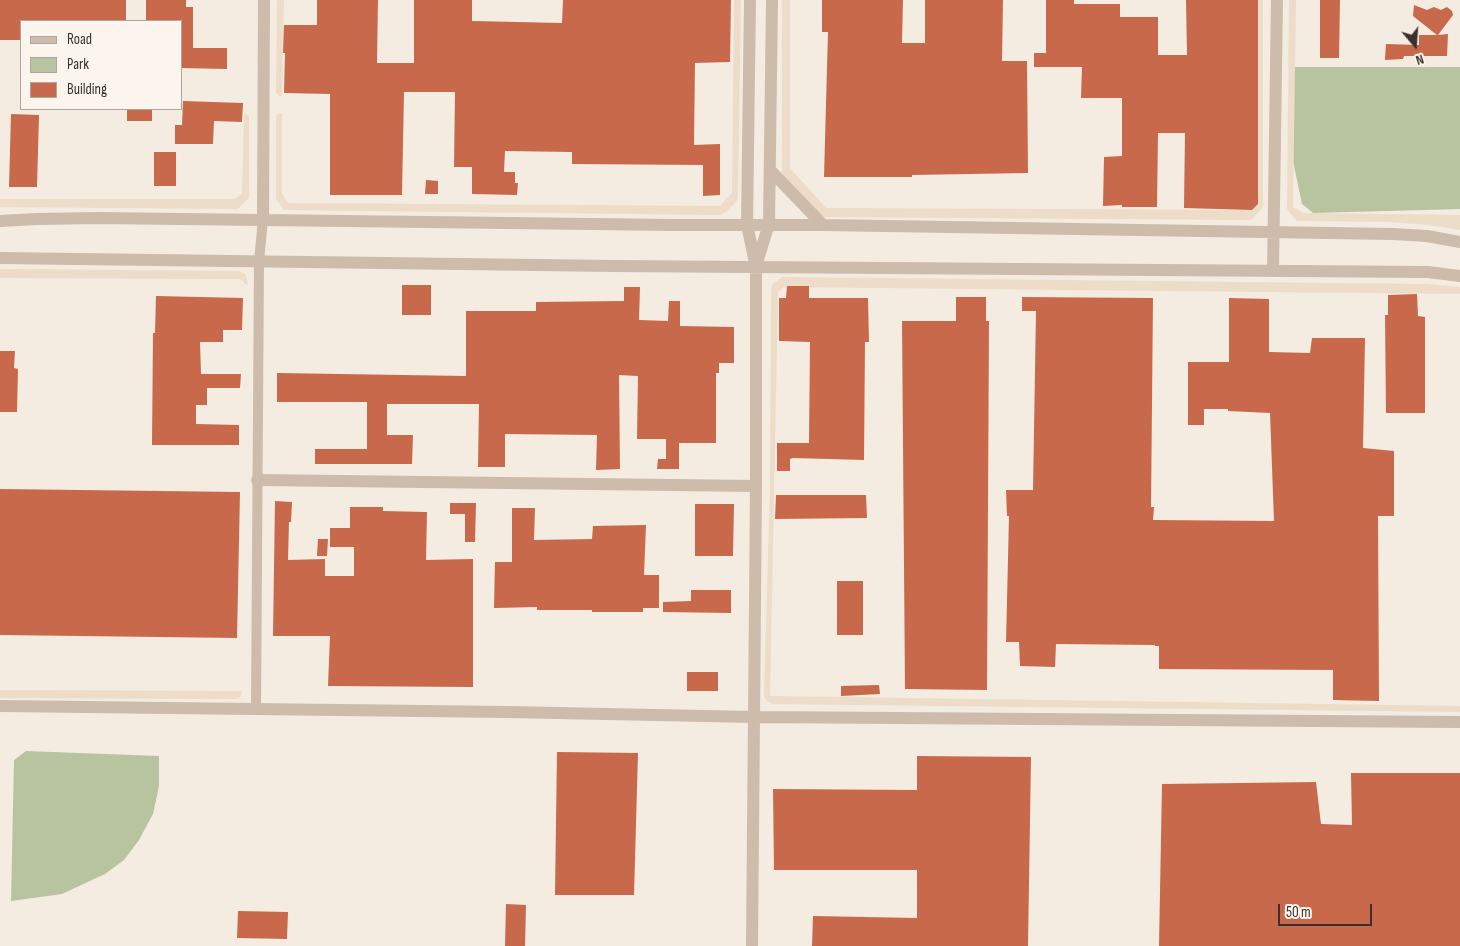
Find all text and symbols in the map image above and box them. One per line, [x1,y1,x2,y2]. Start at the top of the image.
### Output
legend [20,20,182,110]
north arrow [1390,20,1440,70]
text: Road [67,30,92,49]
text: N [1414,50,1426,69]
text: Park [67,55,89,74]
text: Building [67,80,107,99]
scale bar [1280,894,1374,926]
text: 50 m [1286,903,1311,922]

